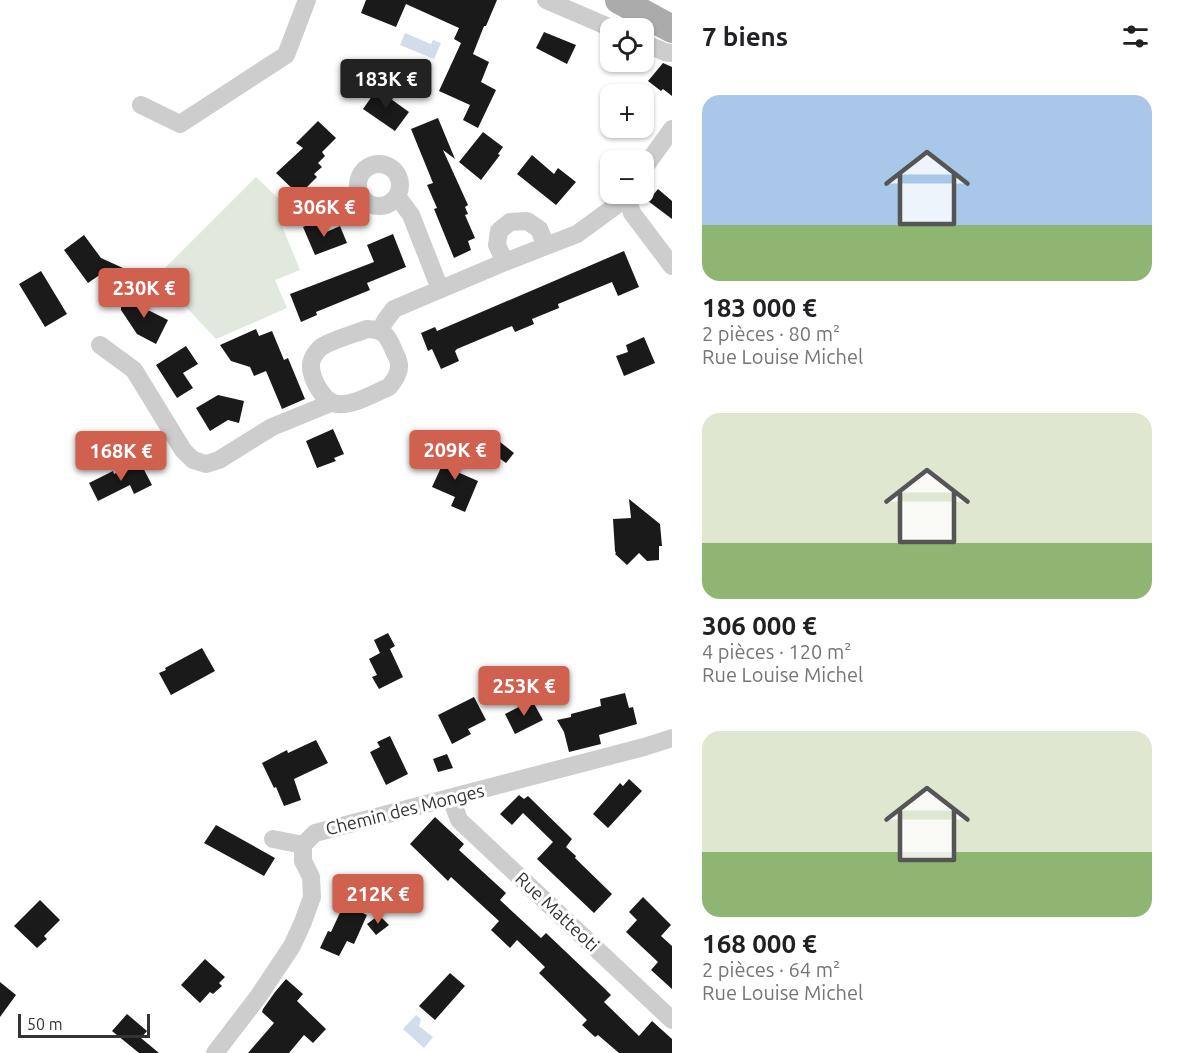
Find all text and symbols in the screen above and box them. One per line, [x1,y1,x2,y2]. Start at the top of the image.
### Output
map controls [600,18,654,204]
button: locate [600,18,654,72]
icon: filters [1119,20,1152,53]
text: 7 biens [702,22,788,51]
pin: 183K € [337,59,435,110]
text: 183K € [354,67,418,90]
button: + [600,84,654,138]
icon: home [873,134,981,242]
button: − [600,150,654,204]
pin: 306K € [275,187,373,238]
text: 306K € [292,195,356,218]
pin: 230K € [95,268,193,319]
text: 230K € [112,276,176,299]
text: 183 000 € [702,293,817,322]
text: 2 pièces · 80 m² [702,322,840,345]
text: Rue Louise Michel [702,345,863,368]
pin: 209K € [406,430,504,481]
pin: 168K € [72,431,170,482]
text: 209K € [423,438,487,461]
text: 168K € [89,439,153,462]
icon: home [873,452,981,560]
text: 306 000 € [702,611,817,640]
text: 4 pièces · 120 m² [702,640,851,663]
text: Rue Louise Michel [702,663,863,686]
pin: 253K € [475,666,573,717]
text: 253K € [492,674,556,697]
icon: home [873,770,981,878]
street label: Chemin des Monges [323,780,486,838]
street label: Rue Matteoti [512,868,603,955]
pin: 212K € [329,874,427,925]
text: 212K € [346,882,410,905]
text: 168 000 € [702,929,817,958]
text: 2 pièces · 64 m² [702,958,840,981]
text: Rue Louise Michel [702,981,863,1004]
scale bar [18,1011,150,1038]
text: 50 m [27,1015,63,1033]

